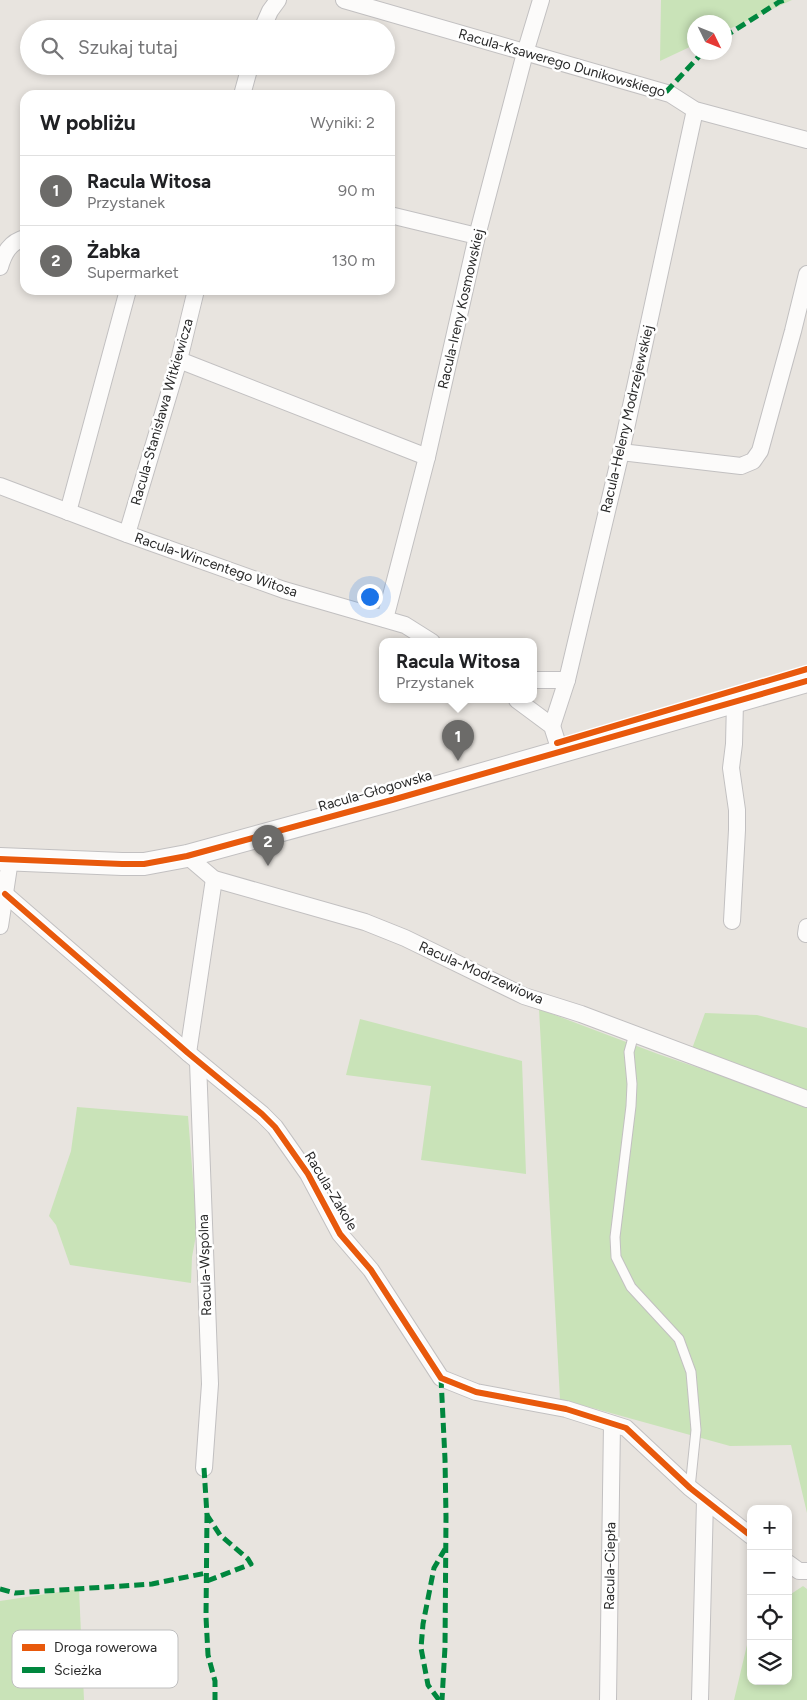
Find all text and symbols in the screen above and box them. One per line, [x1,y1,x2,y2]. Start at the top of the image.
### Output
north arrow [687,15,732,60]
search box [20,20,395,75]
street label: Racula-Ksawerego Dunikowskiego [456,25,668,101]
icon: search [38,34,66,62]
text: Szukaj tutaj [78,36,178,59]
text: W pobliżu [40,110,136,135]
text: Wyniki: 2 [310,113,375,132]
text: Racula Witosa [87,170,211,193]
text: 1 [53,181,59,200]
text: 90 m [338,181,375,200]
text: Przystanek [87,193,165,212]
street label: Racula-Ireny Kosmowskiej [434,227,488,391]
text: Żabka [87,240,140,263]
text: 2 [51,251,61,270]
text: 130 m [332,251,375,270]
text: Supermarket [87,263,179,282]
street label: Racula-Stanisława Witkiewicza [127,317,197,507]
street label: Racula-Heleny Modrzejewskiej [597,323,657,515]
street label: Racula-Wincentego Witosa [132,529,300,601]
your location [357,584,383,610]
popup [379,638,537,703]
text: Racula Witosa [396,650,520,673]
text: Przystanek [396,673,474,692]
pin: 1 [442,720,474,761]
street label: Racula-Głogowska [316,767,434,815]
pin: 2 [252,825,284,866]
street label: Racula-Modrzewiowa [416,938,546,1008]
street label: Racula-Zakole [301,1148,361,1234]
street label: Racula-Wspólna [195,1214,215,1316]
map controls [747,1505,792,1685]
button: + [747,1505,792,1550]
street label: Racula-Ciepła [601,1522,619,1610]
button: − [747,1550,792,1595]
button: locate [747,1595,792,1640]
legend [12,1630,178,1688]
text: Droga rowerowa [54,1639,157,1656]
button: layers [747,1640,792,1685]
text: Ścieżka [54,1662,102,1679]

